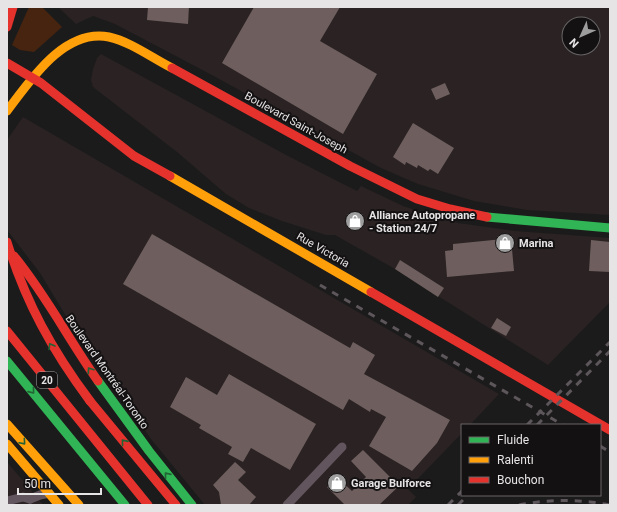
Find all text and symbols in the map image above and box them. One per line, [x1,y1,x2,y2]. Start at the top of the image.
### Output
north arrow [561,16,601,56]
text: N [567,35,582,50]
street label: Boulevard Saint-Joseph [242,89,350,157]
place label: Alliance Autopropane - Station 24/7 [369,209,475,235]
shop icon: Alliance Autopropane - Station 24/7 [344,210,366,232]
street label: Rue Victoria [294,230,352,270]
shop icon: Marina [494,232,516,254]
place label: Marina [519,237,554,250]
street label: Boulevard Montréal-Toronto [63,312,151,432]
one-way arrow [49,343,56,350]
one-way arrow [88,368,95,375]
road number: 20 [37,372,57,388]
one-way arrow [27,387,34,394]
legend [461,424,601,496]
text: Fluide [497,433,529,447]
one-way arrow [18,437,26,445]
one-way arrow [122,440,129,447]
text: Ralenti [497,453,534,467]
scale bar [18,470,101,496]
one-way arrow [165,472,172,479]
shop icon: Garage Bulforce [326,472,348,494]
text: Bouchon [497,473,544,487]
text: 50 m [24,477,51,491]
place label: Garage Bulforce [351,477,431,490]

